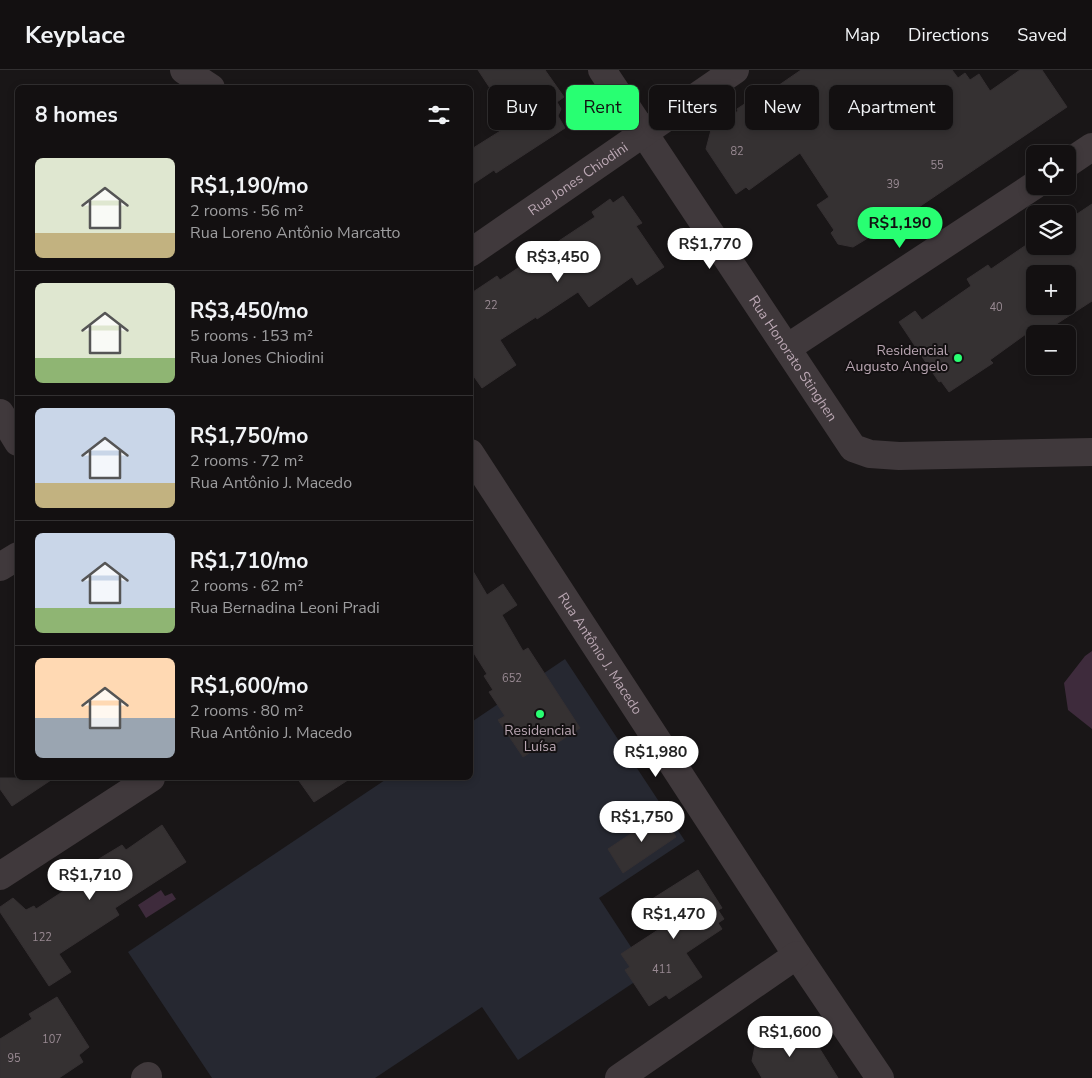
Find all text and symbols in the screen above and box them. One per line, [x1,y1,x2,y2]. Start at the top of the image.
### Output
text: Keyplace [25,19,125,51]
text: Map [845,23,880,47]
text: Directions [908,23,989,47]
text: Saved [1017,23,1067,47]
chip: Buy [488,85,556,130]
chip: Rent [566,85,639,130]
chip: Filters [649,85,735,130]
chip: New [745,85,819,130]
chip: Apartment [829,85,953,130]
text: 8 homes [35,101,118,129]
icon: filters [425,101,453,129]
street label: Rua Jones Chiodini [524,137,632,220]
house number: 82 [730,144,744,159]
map controls [1026,145,1076,375]
button: locate [1026,145,1076,195]
house number: 55 [930,158,944,173]
text: R$1,190/mo [190,172,308,200]
house number: 39 [886,177,900,192]
icon: home [75,178,135,238]
text: 2 rooms · 56 m² [190,200,303,222]
button: layers [1026,205,1076,255]
pin: R$1,190 [854,206,946,249]
text: R$1,190 [869,212,931,234]
text: Rua Loreno Antônio Marcatto [190,222,400,244]
pin: R$1,770 [664,228,756,270]
text: R$1,770 [679,233,741,255]
pin: R$3,450 [512,240,604,283]
text: R$3,450 [527,246,589,268]
button: + [1026,265,1076,315]
street label: Rua Honorato Stinghen [745,292,842,425]
text: R$3,450/mo [190,297,308,325]
house number: 22 [484,298,498,313]
house number: 40 [989,300,1003,315]
icon: home [75,303,135,363]
text: 5 rooms · 153 m² [190,325,313,347]
button: − [1026,325,1076,375]
place label: Residencial Augusto Angelo [845,341,949,376]
text: Rua Jones Chiodini [190,347,324,369]
marker: Residencial Augusto Angelo [952,352,964,364]
text: R$1,750/mo [190,422,308,450]
icon: home [75,428,135,488]
text: 2 rooms · 72 m² [190,450,303,472]
text: Rua Antônio J. Macedo [190,472,352,494]
text: R$1,710/mo [190,547,308,575]
icon: home [75,553,135,613]
text: 2 rooms · 62 m² [190,575,303,597]
street label: Rua Antônio J. Macedo [554,589,647,718]
text: Rua Bernadina Leoni Pradi [190,597,380,619]
house number: 652 [502,671,522,686]
text: R$1,600/mo [190,672,308,700]
icon: home [75,678,135,738]
text: 2 rooms · 80 m² [190,700,303,722]
marker: Residencial Luísa [534,708,546,720]
place label: Residencial Luísa [504,721,577,756]
text: Rua Antônio J. Macedo [190,722,352,744]
pin: R$1,980 [610,736,702,778]
text: R$1,980 [625,741,687,763]
pin: R$1,750 [596,800,688,843]
text: R$1,750 [611,806,673,828]
pin: R$1,710 [44,858,136,901]
text: R$1,710 [59,864,121,886]
pin: R$1,470 [628,898,720,940]
text: R$1,470 [643,903,705,925]
house number: 122 [32,930,52,945]
house number: 411 [652,962,672,977]
pin: R$1,600 [744,1016,836,1058]
text: R$1,600 [759,1021,821,1043]
house number: 107 [42,1032,62,1047]
house number: 95 [7,1051,21,1066]

